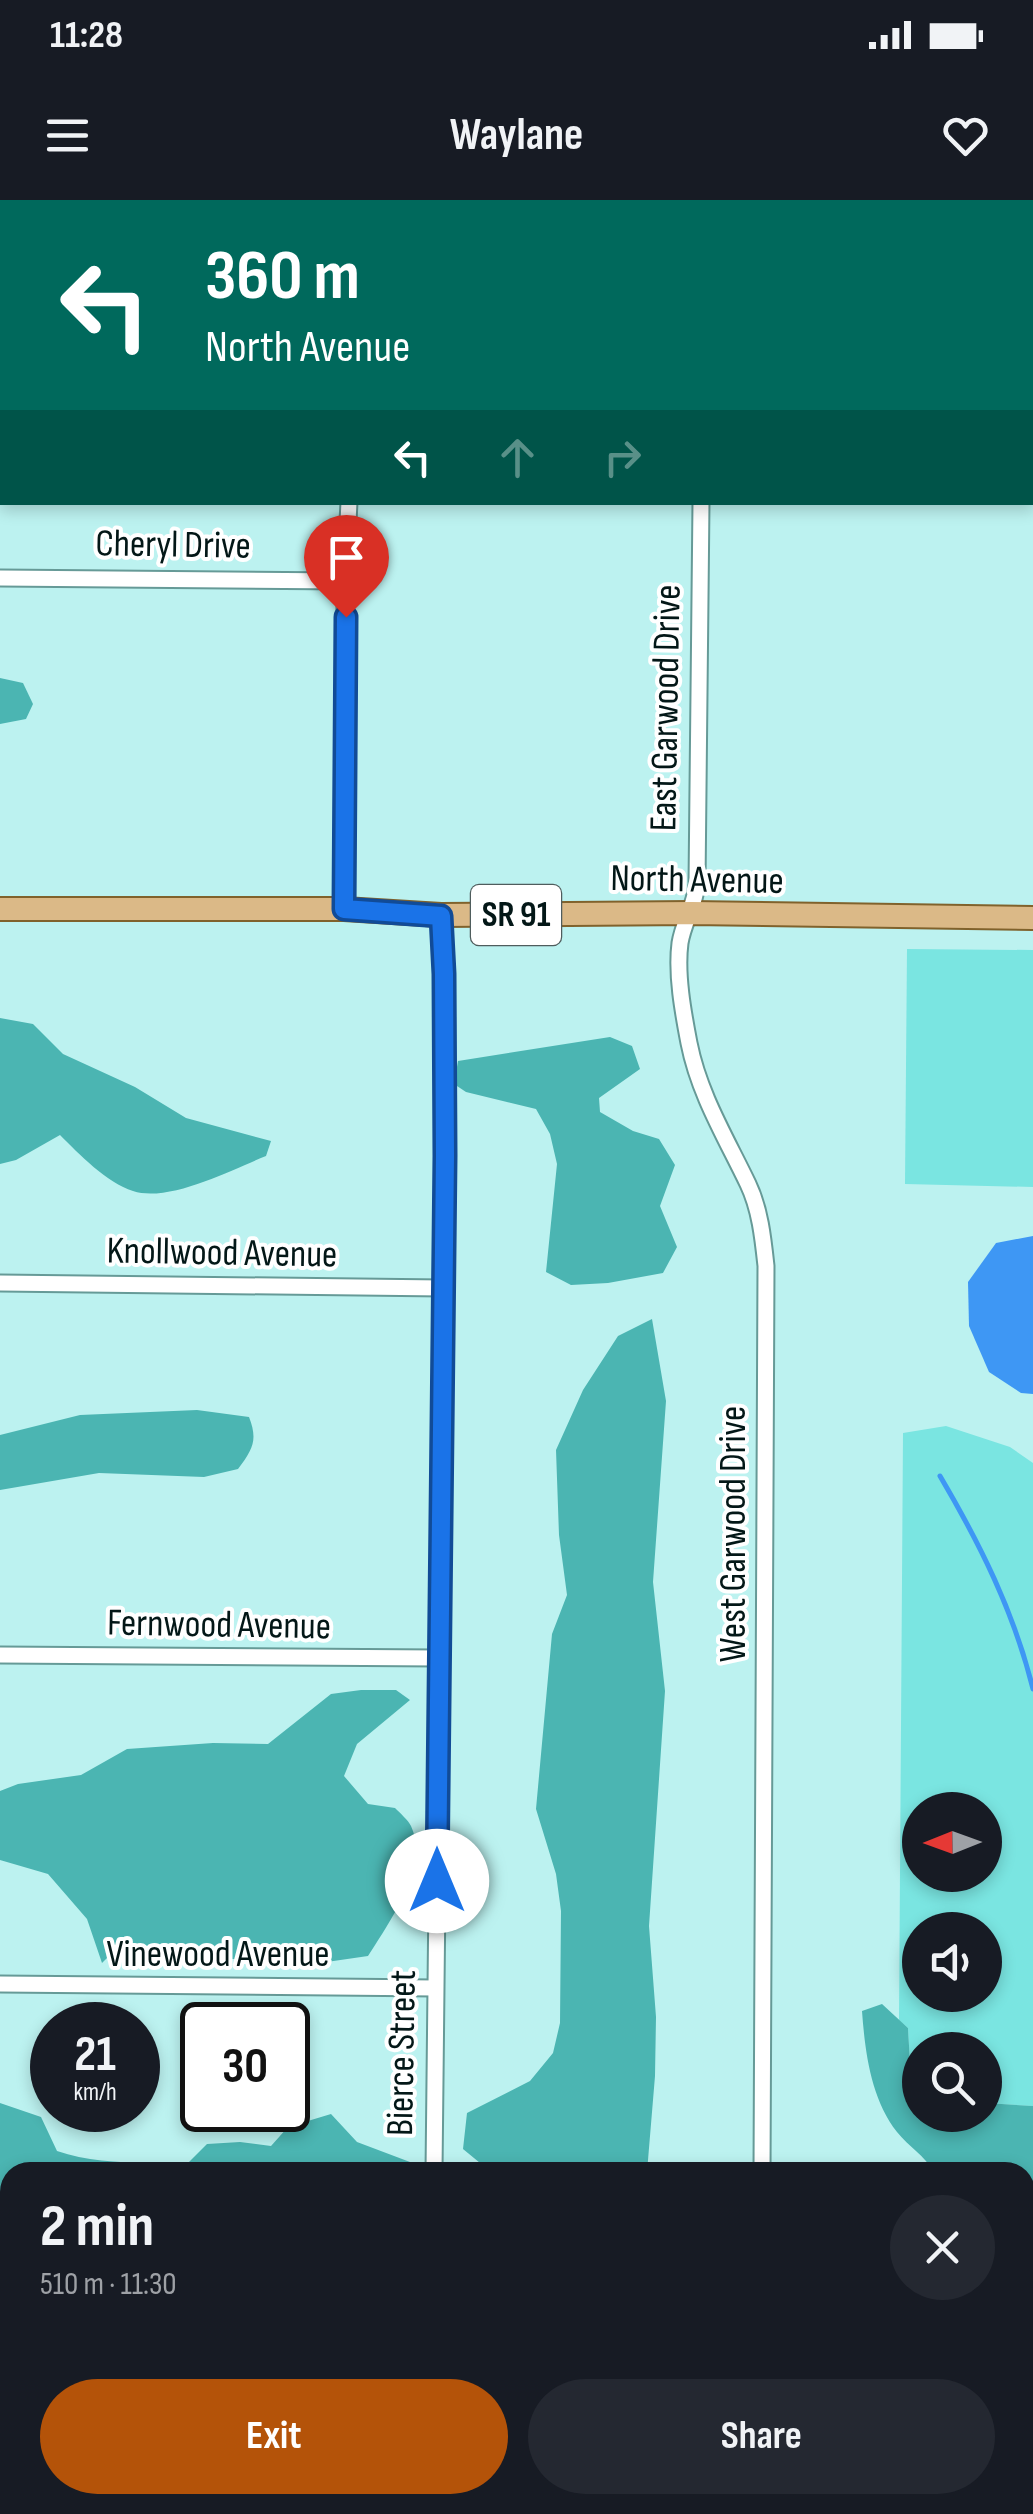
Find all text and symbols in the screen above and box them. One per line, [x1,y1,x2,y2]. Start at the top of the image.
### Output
text: 11:28 [50,13,123,58]
icon: menu [40,108,95,163]
text: Waylane [450,108,583,163]
icon: heart [938,108,993,163]
text: 360 m [205,235,360,319]
icon: left [40,240,170,370]
text: North Avenue [205,320,410,375]
icon: left [385,430,440,485]
icon: ahead [490,430,545,485]
icon: right [595,430,650,485]
pin [304,515,389,618]
street label: Cheryl Drive [95,521,251,569]
icon: arrive [319,530,374,585]
street label: East Garwood Drive [641,584,691,832]
street label: North Avenue [610,856,784,904]
road number: SR 91 [471,885,561,945]
street label: Knollwood Avenue [106,1228,338,1278]
street label: West Garwood Drive [711,1406,756,1662]
street label: Fernwood Avenue [107,1601,331,1649]
north arrow [902,1792,1002,1892]
map controls [902,1792,1002,2132]
position arrow [385,1829,489,1933]
button: sound [902,1912,1002,2012]
street label: Vinewood Avenue [106,1932,330,1977]
street label: Bierce Street [378,1970,426,2136]
speed limit sign: 30 [180,2002,310,2132]
text: 21 [74,2025,116,2085]
button: search [902,2032,1002,2132]
text: km/h [73,2077,117,2108]
text: 2 min [40,2191,154,2263]
button: close [890,2195,995,2300]
text: 510 m · 11:30 [40,2265,177,2304]
button: Exit [40,2379,508,2494]
button: Share [528,2379,995,2494]

